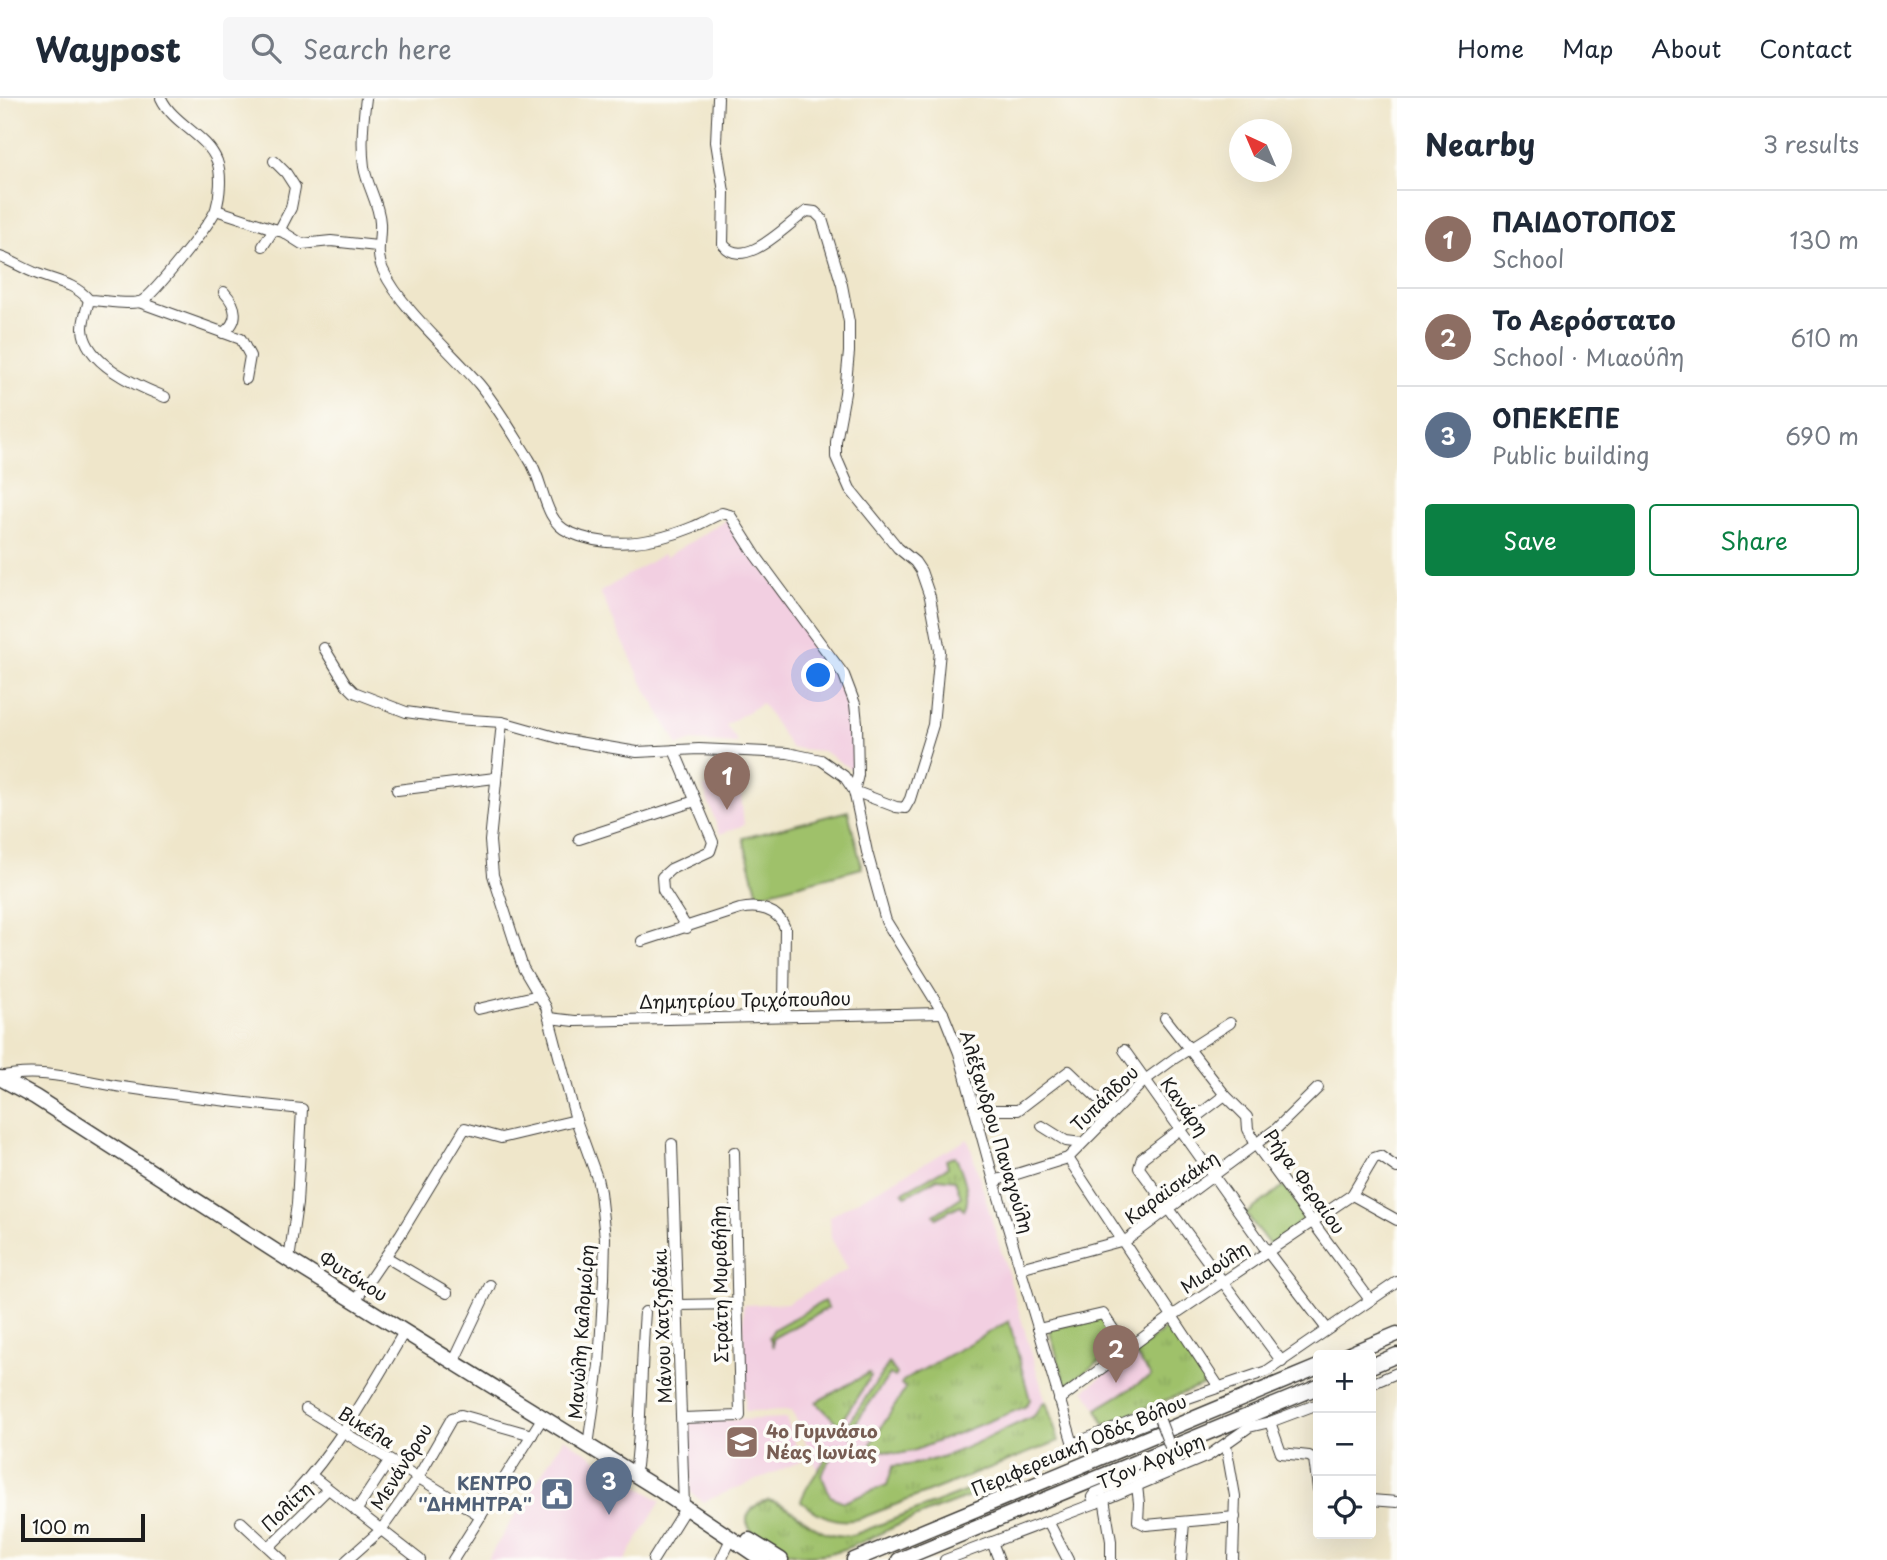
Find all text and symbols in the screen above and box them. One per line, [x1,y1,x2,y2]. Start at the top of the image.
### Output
search box [223,17,713,80]
text: Waypost [35,23,181,73]
icon: search [247,29,285,67]
text: Search here [303,29,452,68]
text: Home [1457,30,1524,66]
text: Map [1562,30,1613,66]
text: About [1651,30,1721,66]
text: Contact [1759,30,1852,66]
north arrow [1229,119,1292,182]
text: Nearby [1425,121,1535,166]
text: 3 results [1763,126,1859,161]
text: ΠΑΙΔΟΤΟΠΟΣ [1492,202,1676,241]
text: 1 [1443,222,1454,257]
text: 130 m [1789,222,1859,257]
text: School [1492,241,1564,276]
text: Το Αερόστατο [1492,300,1676,339]
text: 2 [1440,320,1456,355]
text: 610 m [1791,320,1859,355]
text: School · Μιαούλη [1492,339,1684,374]
text: ΟΠΕΚΕΠΕ [1492,398,1620,437]
text: 3 [1440,418,1456,453]
text: 690 m [1785,418,1859,453]
text: Public building [1492,437,1649,472]
button: Save [1425,504,1635,576]
button: Share [1649,504,1859,576]
your location [801,658,835,692]
pin: 1 [704,752,750,810]
street label: Δημητρίου Τριχόπουλου [639,984,851,1015]
street label: Αλέξανδρου Παναγούλη [954,1027,1041,1236]
street label: Τυπάλδου [1064,1059,1144,1137]
street label: Κανάρη [1155,1071,1216,1141]
street label: Ρήγα Φεραίου [1258,1123,1352,1239]
street label: Καραϊσκάκη [1119,1144,1224,1230]
street label: Στράτη Μυριβήλη [705,1205,734,1363]
street label: Μιαούλη [1175,1234,1254,1300]
street label: Φυτόκου [314,1244,393,1307]
street label: Μανώλη Καλομοίρη [561,1244,600,1420]
street label: Μάνου Χατζηδάκι [645,1247,678,1404]
pin: 2 [1093,1325,1139,1383]
map controls [1313,1350,1376,1539]
button: + [1313,1350,1376,1413]
street label: Περιφερειακή Οδός Βόλου [966,1387,1190,1502]
street label: Βικέλα [334,1399,400,1455]
button: − [1313,1413,1376,1476]
street label: Μενάνδρου [363,1417,438,1515]
place label: 4ο Γυμνάσιο Νέας Ιωνίας [766,1417,878,1465]
school or university icon: 4ο Γυμνάσιο Νέας Ιωνίας [723,1423,761,1461]
street label: Τζον Αργύρη [1093,1426,1208,1495]
pin: 3 [586,1457,632,1515]
place label: ΚΕΝΤΡΟ ''ΔΗΜΗΤΡΑ'' [418,1469,532,1517]
street label: Πολίτη [254,1475,317,1537]
public building icon: ΚΕΝΤΡΟ ''ΔΗΜΗΤΡΑ'' [538,1475,576,1513]
button: locate [1313,1476,1376,1539]
scale bar [21,1511,145,1543]
text: 100 m [32,1512,90,1540]

